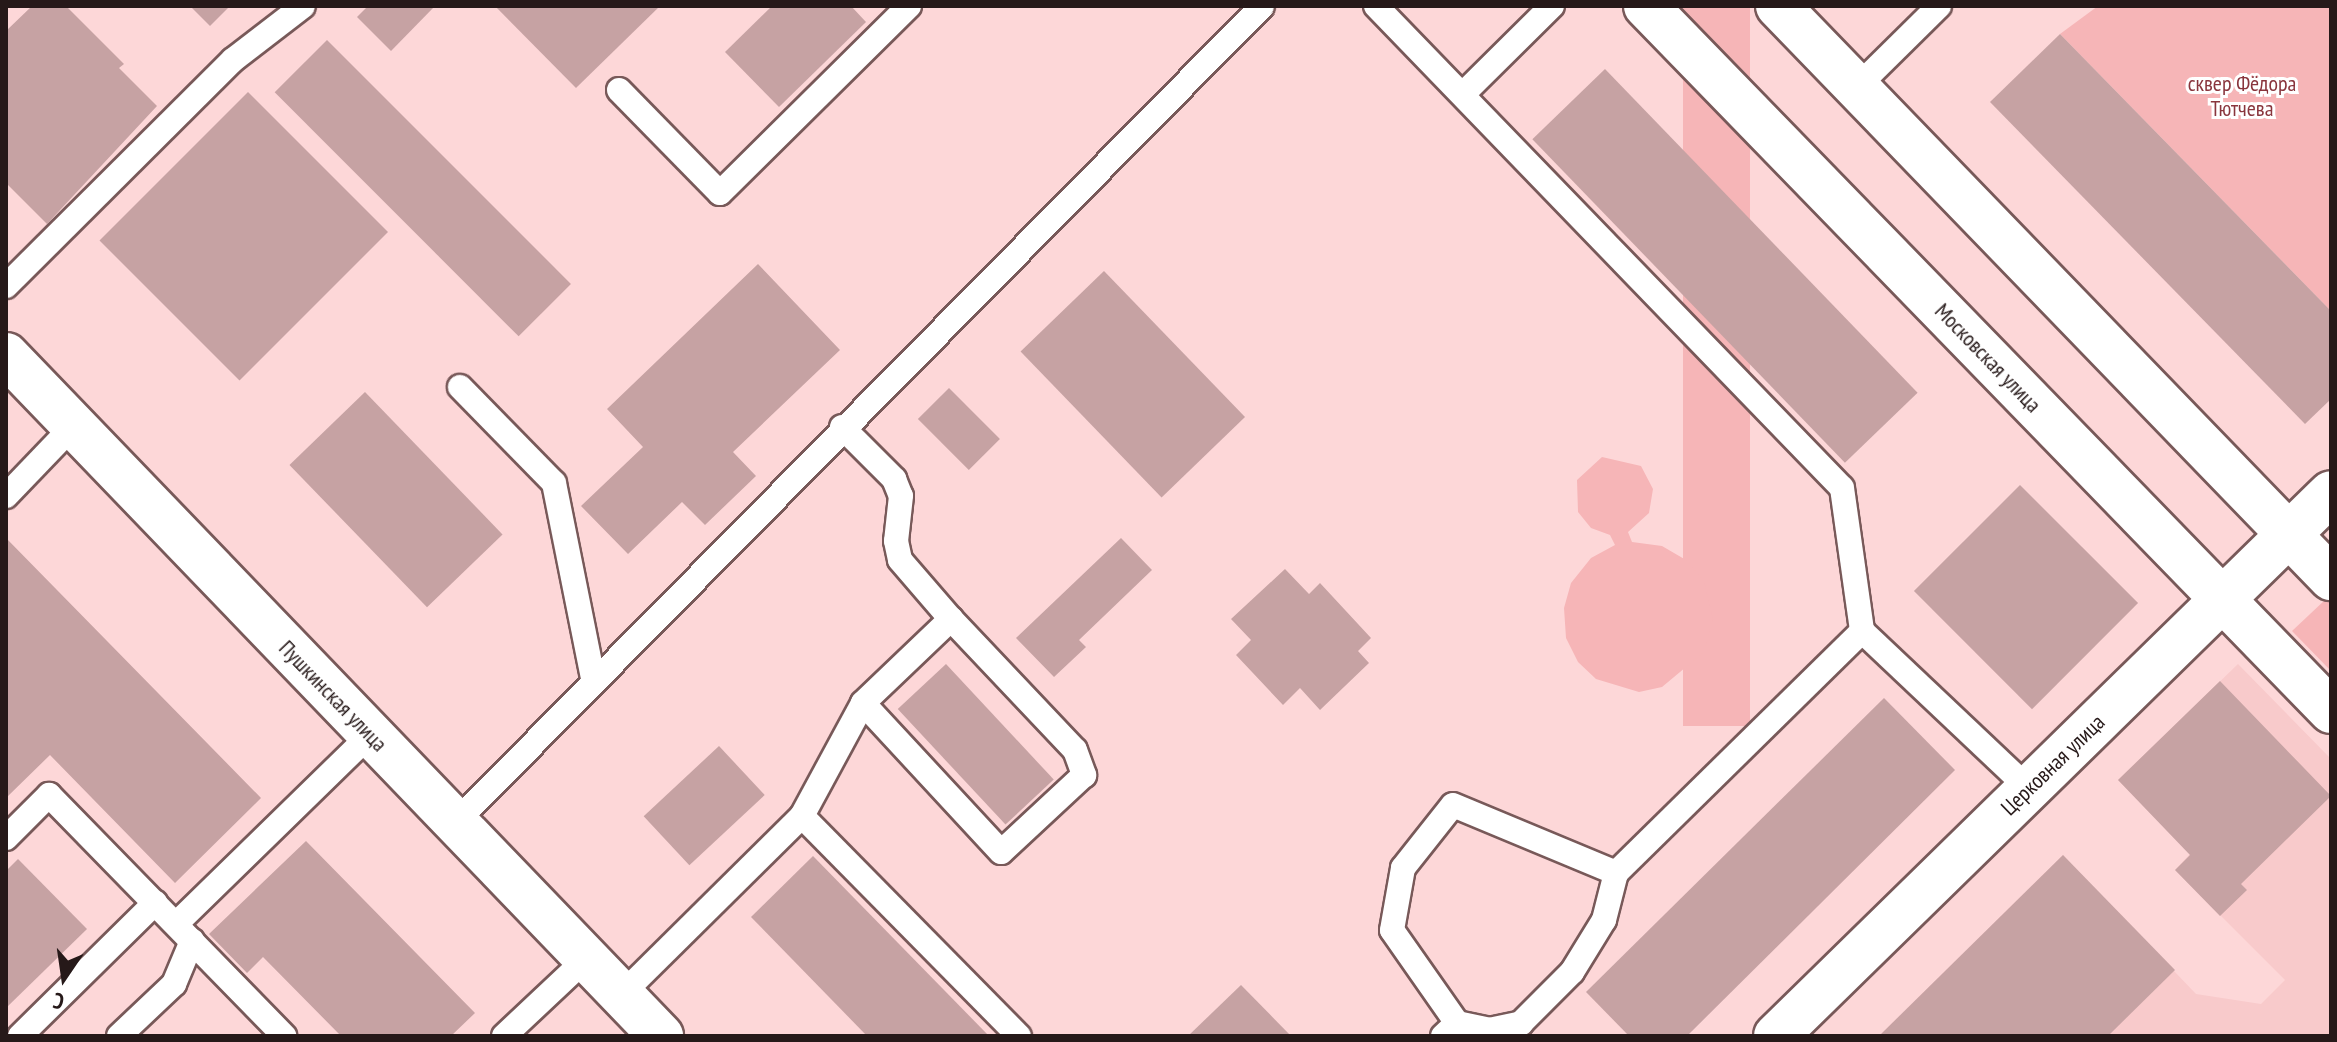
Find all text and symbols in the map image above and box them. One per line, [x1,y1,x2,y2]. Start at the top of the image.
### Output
park label: сквер Фёдора Тютчева [2188,70,2296,122]
street label: Московская улица [1929,298,2047,418]
street label: Пушкинская улица [273,635,393,757]
street label: Церковная улица [1996,709,2110,821]
north arrow [24,938,104,1018]
text: С [51,987,67,1016]

